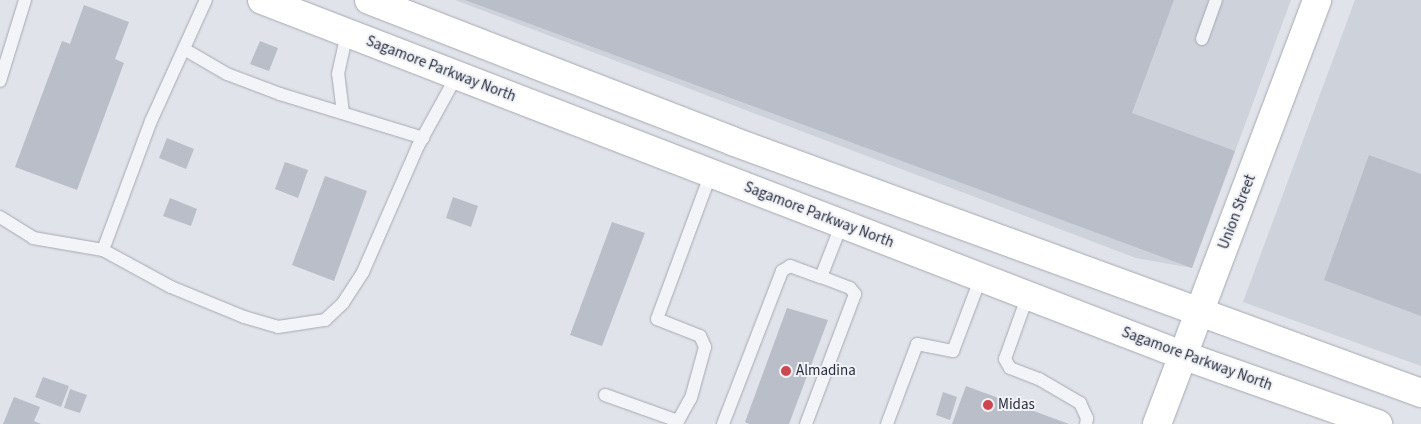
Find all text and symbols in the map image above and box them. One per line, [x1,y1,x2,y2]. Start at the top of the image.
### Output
street label: Sagamore Parkway North [364,32,518,106]
street label: Union Street [1215,172,1259,252]
street label: Sagamore Parkway North [742,178,896,252]
street label: Sagamore Parkway North [1119,323,1275,395]
place label: Almadina [796,362,856,380]
marker: Almadina [780,365,792,377]
place label: Midas [998,396,1035,414]
marker: Midas [982,399,994,411]

